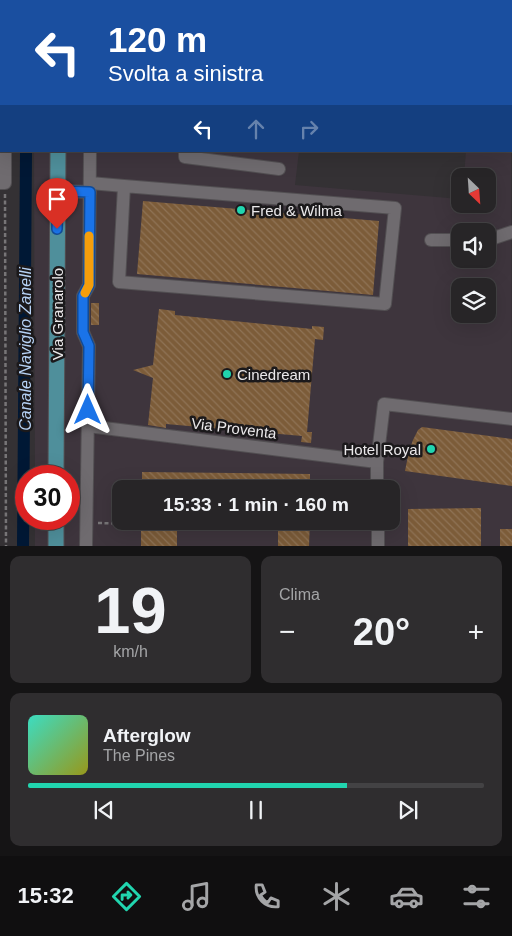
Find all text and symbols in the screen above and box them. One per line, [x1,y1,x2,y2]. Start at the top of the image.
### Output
icon: left [25,20,90,85]
text: 120 m [108,20,207,59]
text: Svolta a sinistra [108,61,263,86]
icon: left [189,115,217,143]
icon: ahead [242,115,270,143]
icon: right [295,115,323,143]
north arrow [451,168,496,212]
map controls [451,168,496,323]
pin [36,178,78,229]
icon: arrive [43,185,71,213]
place label: Fred & Wilma [251,202,343,219]
marker: Fred & Wilma [235,204,247,216]
button: sound [451,223,496,268]
water label: Canale Naviglio Zanelli [17,267,34,431]
street label: Via Granarolo [49,268,66,360]
button: layers [451,278,496,323]
place label: Cinedream [237,366,310,383]
marker: Cinedream [221,368,233,380]
position arrow [61,383,113,435]
street label: Via Proventa [190,414,278,442]
place label: Hotel Royal [343,441,421,458]
marker: Hotel Royal [425,443,437,455]
speed limit sign: 30 [15,465,80,530]
text: 15:33 · 1 min · 160 m [163,494,349,515]
text: 19 [94,574,167,647]
text: Clima [279,586,320,603]
text: 20° [353,611,410,653]
text: − [279,616,295,647]
text: + [468,616,484,647]
text: km/h [113,643,148,660]
text: Afterglow [103,725,191,746]
text: The Pines [103,747,175,764]
icon: previous [90,796,118,824]
icon: pause [242,796,270,824]
icon: next [394,796,422,824]
icon: directions [109,879,144,914]
icon: music [179,879,214,914]
icon: phone [249,879,284,914]
icon: climate [319,879,354,914]
icon: car [389,879,424,914]
icon: filters [459,879,494,914]
text: 15:32 [18,883,74,908]

